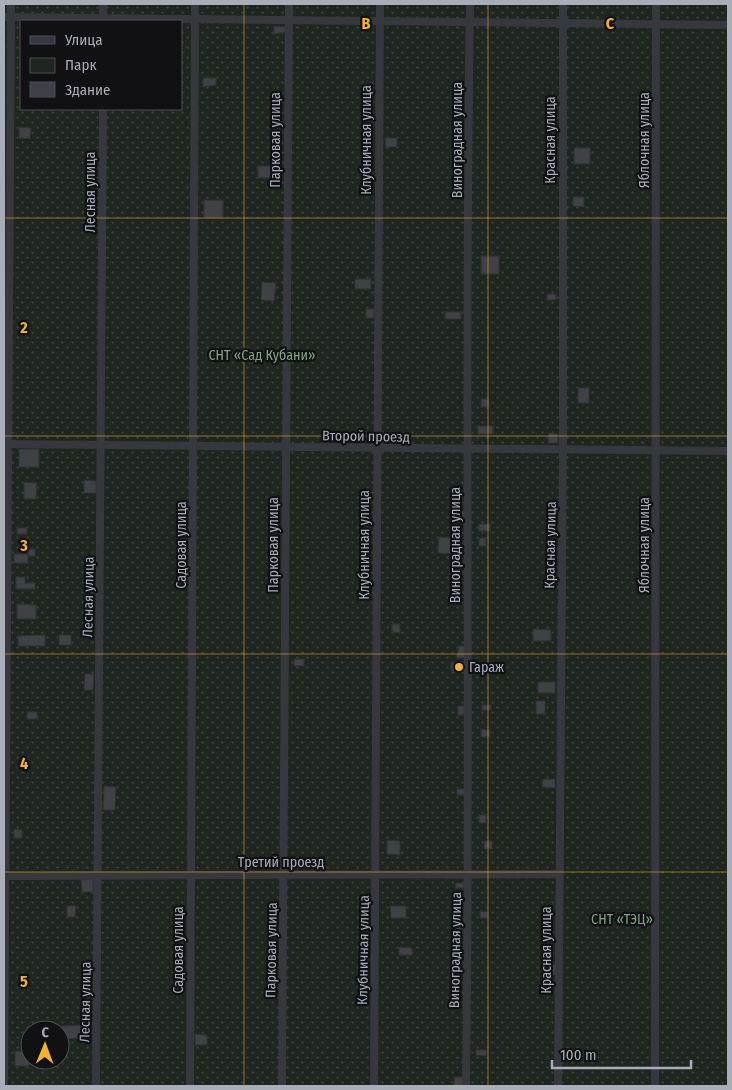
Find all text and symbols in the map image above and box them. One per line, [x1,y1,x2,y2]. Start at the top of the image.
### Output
text: B [362,14,371,33]
text: C [606,14,615,33]
legend [20,20,182,110]
text: Улица [64,31,103,49]
text: Парк [65,56,96,74]
text: Здание [65,81,111,99]
street label: Виноградная улица [449,82,466,198]
street label: Клубничная улица [358,85,375,195]
street label: Парковая улица [267,92,284,188]
street label: Яблочная улица [636,92,653,188]
street label: Красная улица [542,96,559,184]
street label: Лесная улица [82,151,99,232]
text: 2 [19,318,28,337]
park label: СНТ «Сад Кубани» [208,347,316,364]
street label: Второй проезд [322,427,410,446]
street label: Виноградная улица [447,487,464,603]
street label: Клубничная улица [356,490,373,600]
street label: Парковая улица [265,497,282,593]
street label: Яблочная улица [636,497,653,593]
street label: Садовая улица [173,501,190,589]
street label: Красная улица [541,501,560,589]
text: 3 [19,536,28,555]
street label: Лесная улица [79,556,98,638]
place label: Гараж [469,659,504,676]
marker: Гараж [453,661,465,673]
text: 4 [20,754,28,773]
street label: Третий проезд [238,854,324,871]
street label: Виноградная улица [446,892,465,1008]
street label: Клубничная улица [354,895,373,1005]
street label: Парковая улица [262,902,281,998]
street label: Садовая улица [170,906,187,994]
street label: Красная улица [538,906,555,994]
park label: СНТ «ТЭЦ» [591,911,653,928]
street label: Лесная улица [76,961,95,1043]
text: 5 [20,972,28,991]
north arrow [20,1020,70,1070]
text: С [41,1024,50,1041]
scale bar [552,1038,691,1070]
text: 100 m [560,1046,597,1064]

